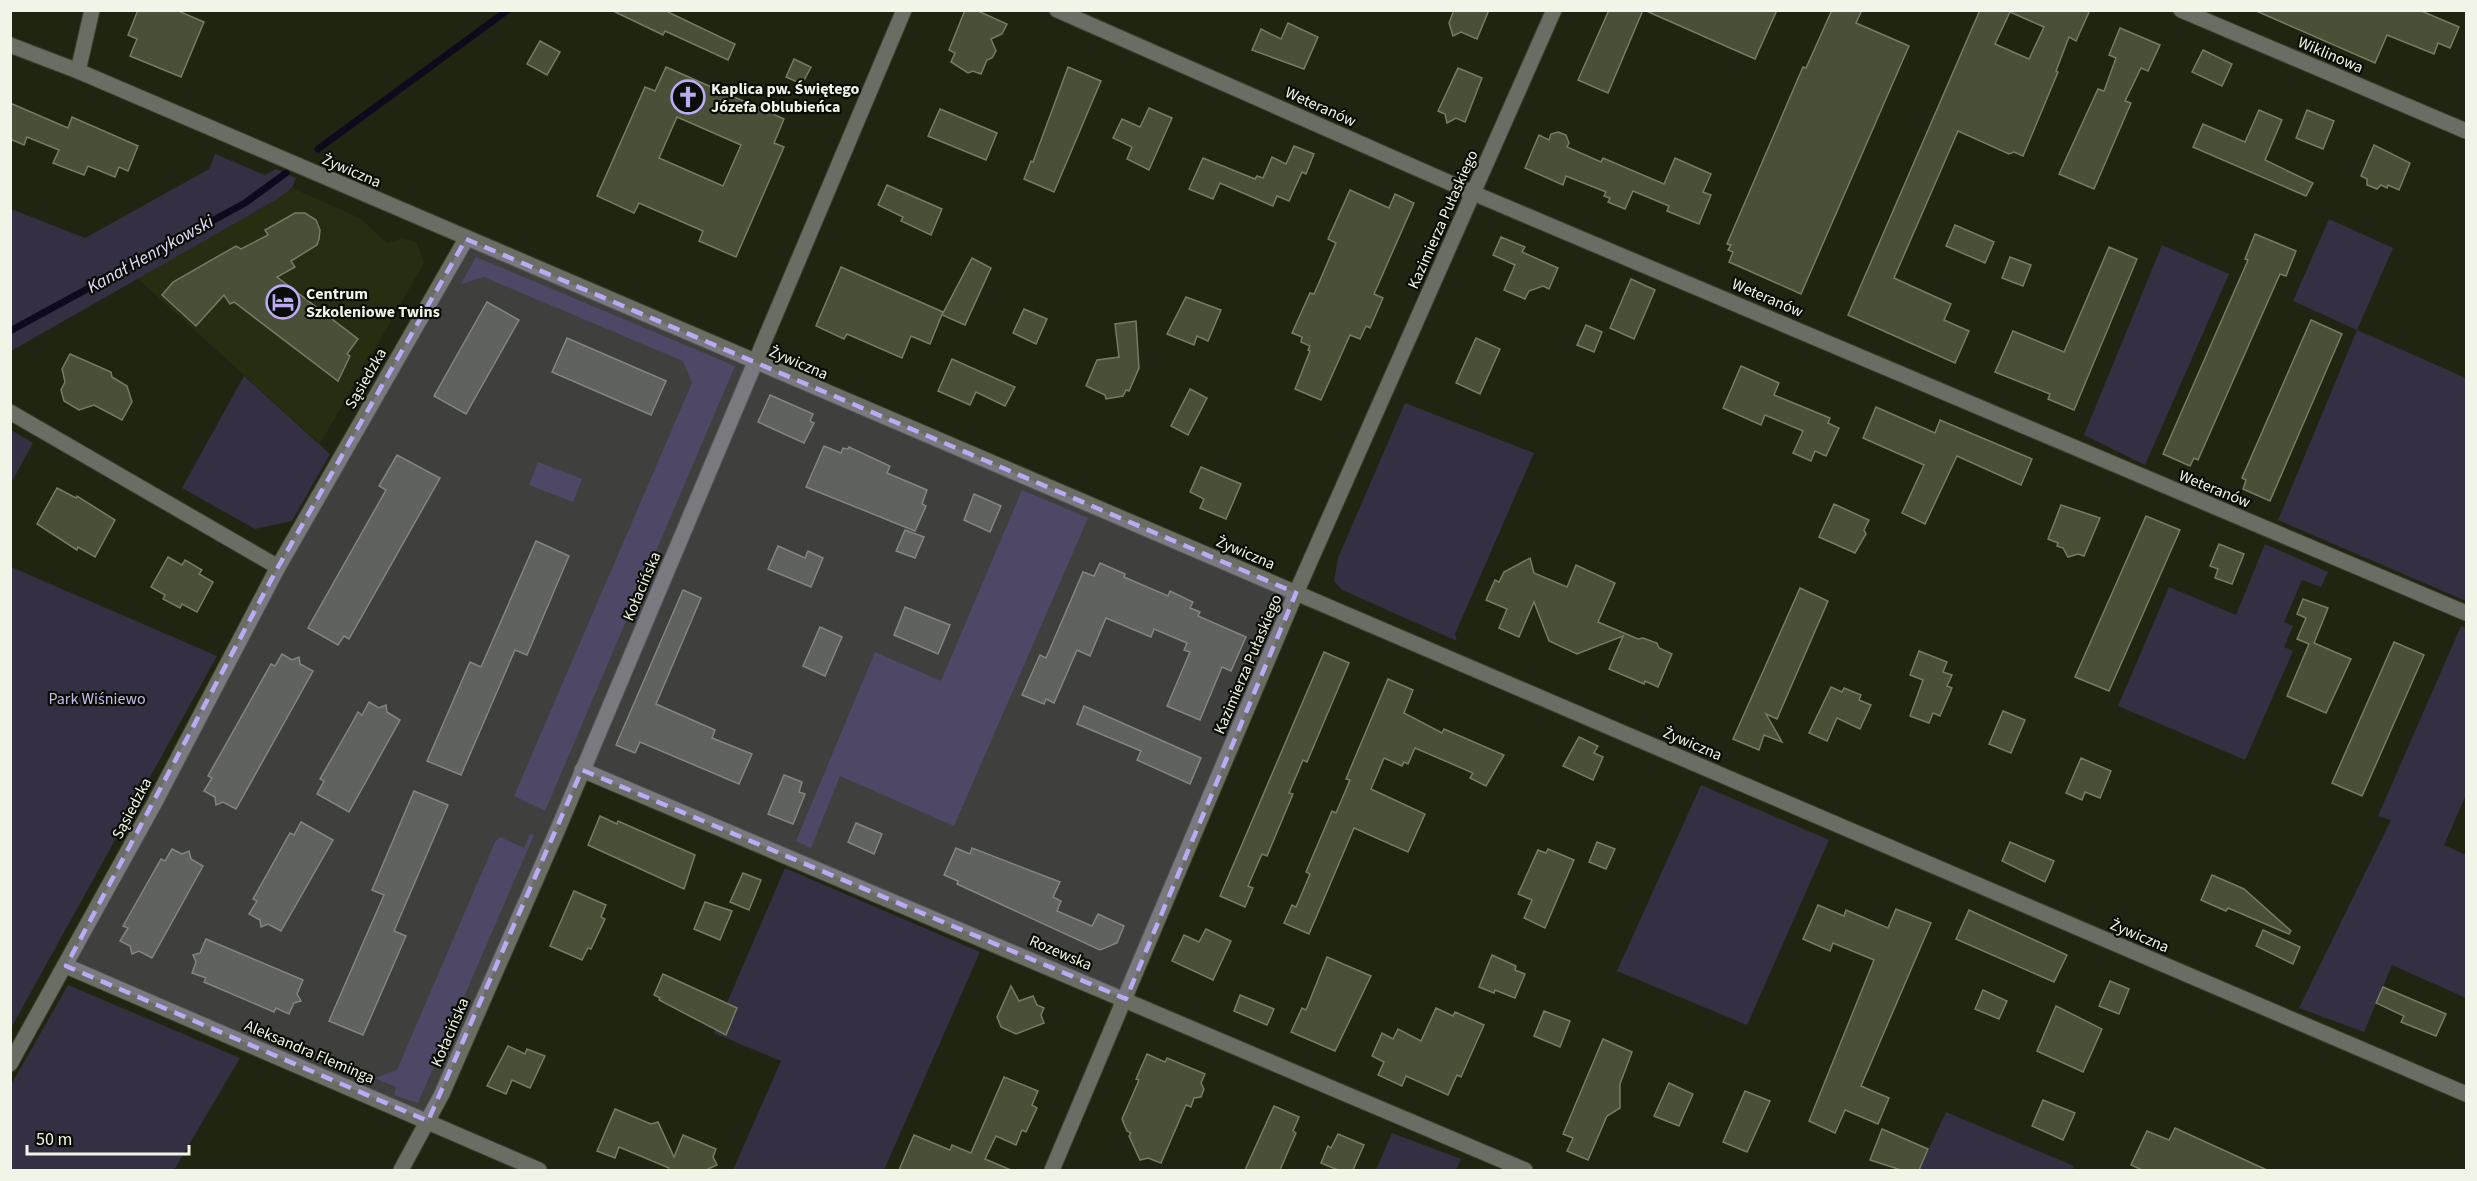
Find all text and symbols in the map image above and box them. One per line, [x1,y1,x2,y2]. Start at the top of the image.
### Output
street label: Wiklinowa [2294,31,2367,79]
place label: Kaplica pw. Świętego Józefa Oblubieńca [711,78,860,118]
church icon: Kaplica pw. Świętego Józefa Oblubieńca [670,79,706,115]
street label: Weteranów [1282,81,1360,133]
street label: Kazimierza Pułaskiego [1402,146,1483,292]
street label: Żywiczna [319,149,385,193]
water label: Kanał Henrykowski [82,209,219,300]
street label: Weteranów [1729,273,1807,323]
place label: Centrum Szkoleniowe Twins [306,283,440,323]
hotel icon: Centrum Szkoleniowe Twins [265,284,301,320]
street label: Żywiczna [766,341,832,385]
street label: Sąsiedzka [340,344,392,413]
street label: Weteranów [2175,465,2254,513]
street label: Żywiczna [1213,531,1279,575]
street label: Kołacińska [617,548,666,624]
street label: Kazimierza Pułaskiego [1209,591,1287,738]
park label: Park Wiśniewo [48,688,146,710]
street label: Żywiczna [1660,722,1726,766]
street label: Sąsiedzka [107,774,157,843]
street label: Żywiczna [2107,914,2173,958]
street label: Rozewska [1026,930,1095,976]
street label: Kołacińska [425,994,474,1070]
street label: Aleksandra Fleminga [241,1015,378,1089]
scale bar [27,1118,189,1156]
text: 50 m [36,1127,72,1152]

